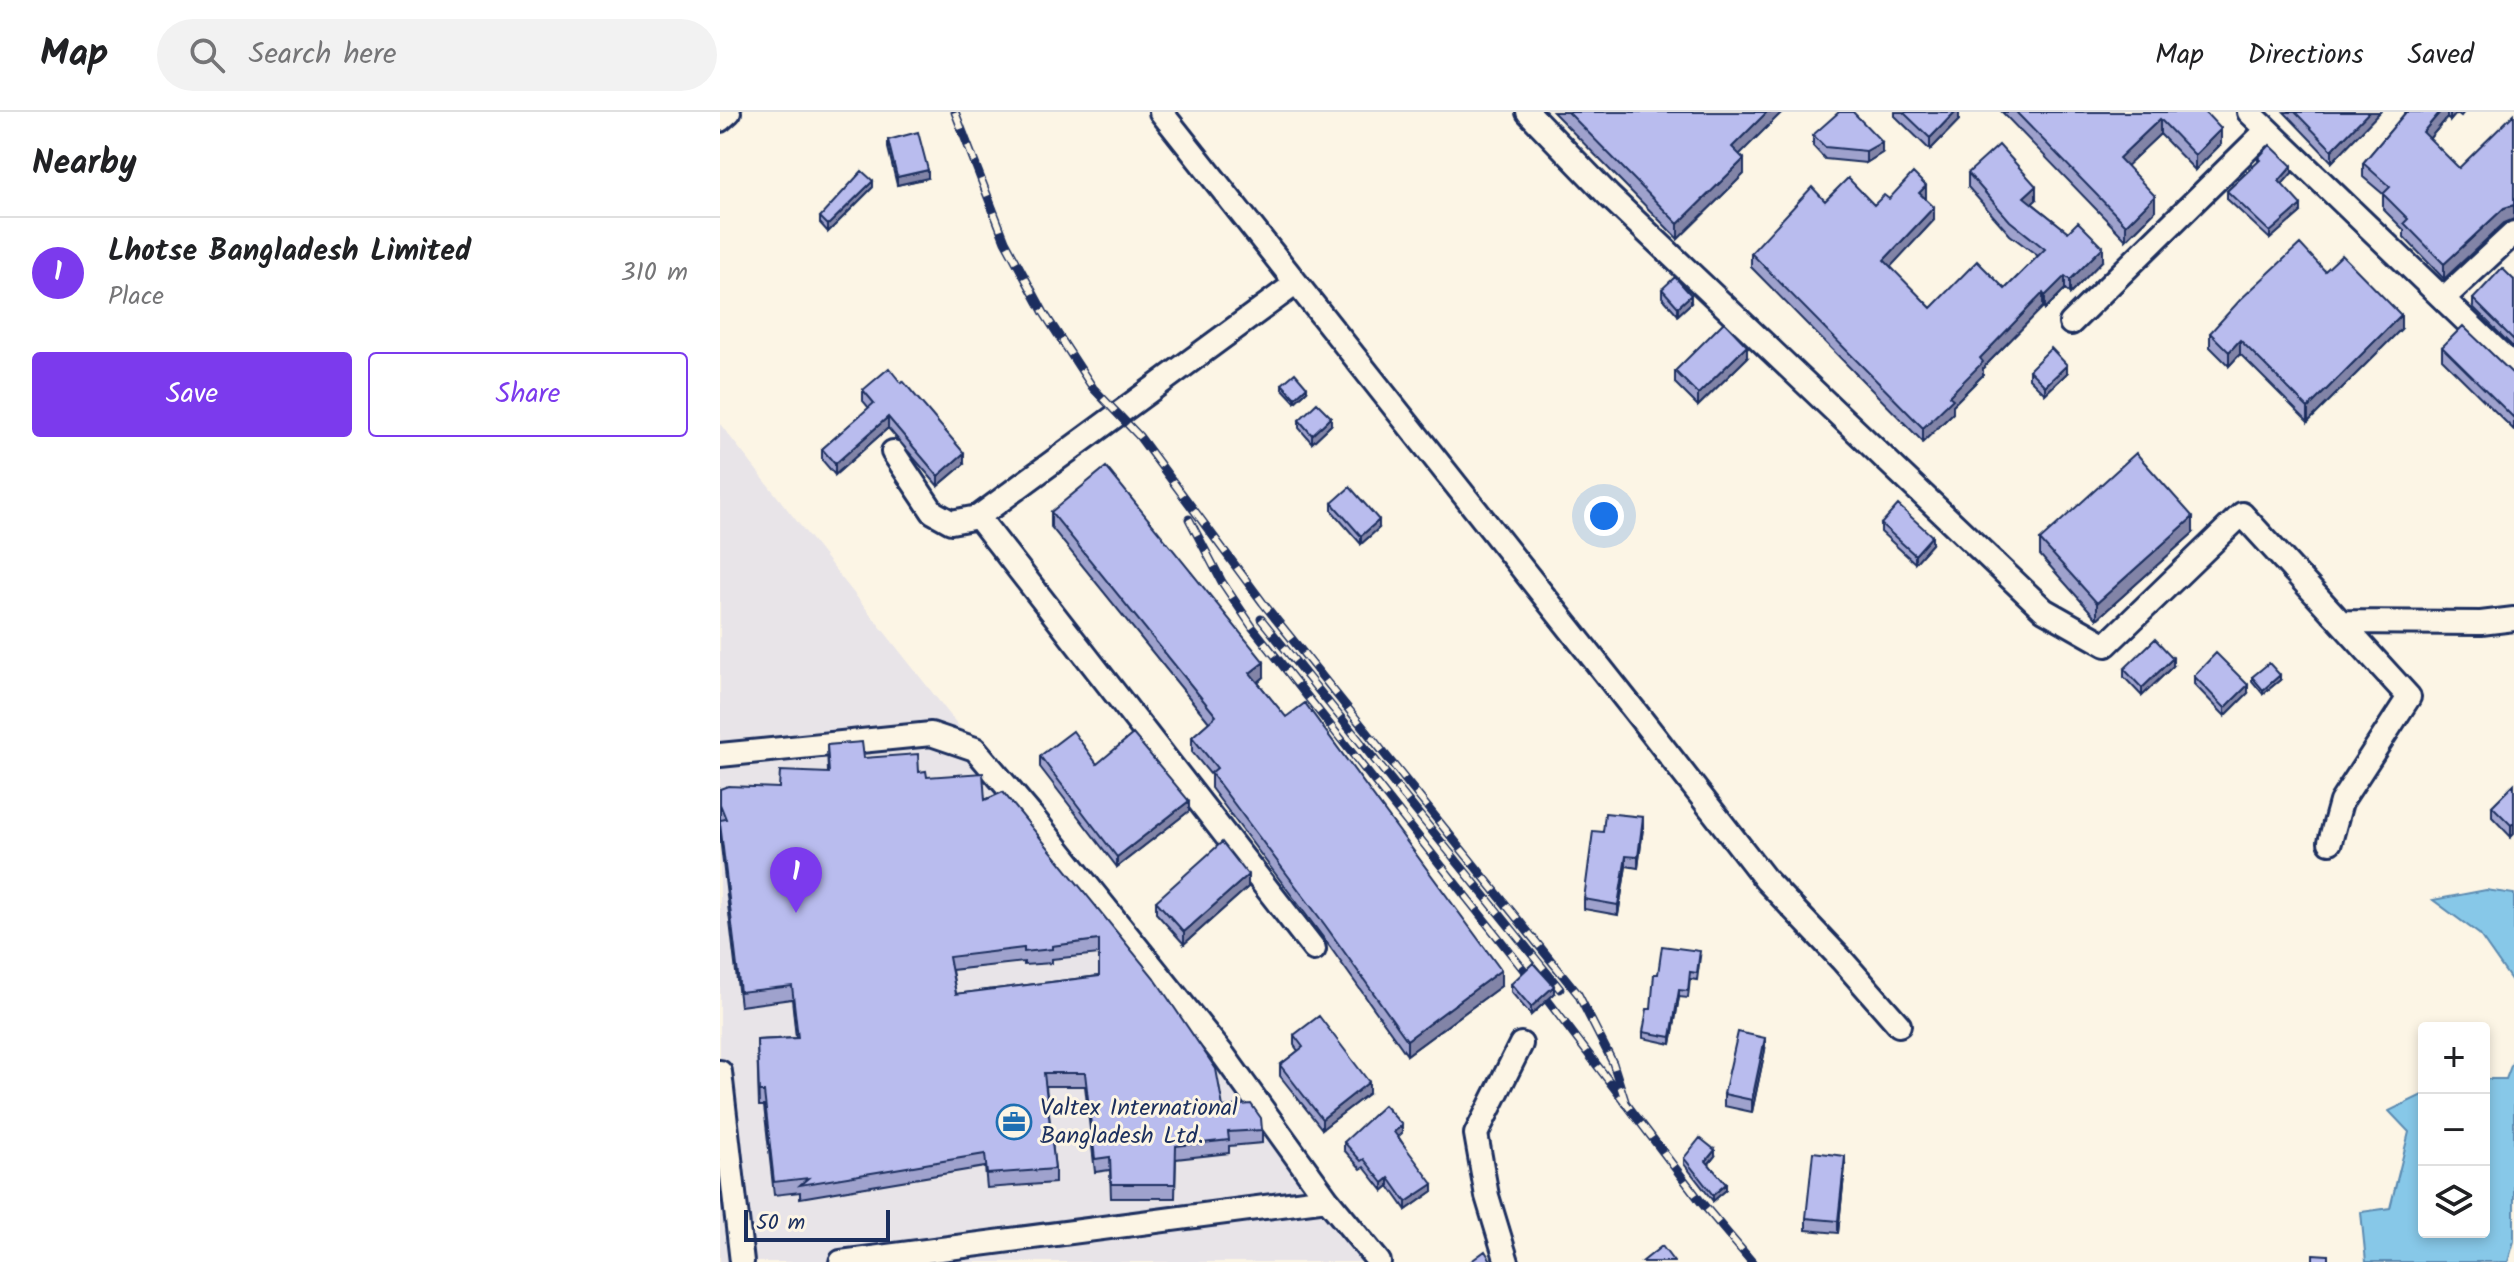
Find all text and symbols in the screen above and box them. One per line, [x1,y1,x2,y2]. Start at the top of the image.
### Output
search box [157,19,717,91]
text: Map [40,25,109,85]
text: Search here [249,31,396,79]
icon: search [185,33,229,77]
text: Map [2155,33,2204,78]
text: Directions [2248,33,2364,78]
text: Saved [2408,33,2474,78]
text: Nearby [32,137,137,191]
text: Lhotse Bangladesh Limited [108,228,471,276]
text: 1 [54,252,62,294]
text: 310 m [621,252,688,294]
text: Place [108,276,164,318]
button: Save [32,352,352,437]
button: Share [368,352,688,437]
your location [1584,496,1624,536]
pin: 1 [770,847,822,913]
map controls [2418,1022,2490,1238]
button: + [2418,1022,2490,1094]
place label: Valtex International Bangladesh Ltd. [1040,1089,1238,1156]
button: − [2418,1094,2490,1166]
office icon: Valtex International Bangladesh Ltd. [995,1103,1033,1141]
button: layers [2418,1166,2490,1238]
scale bar [744,1206,890,1242]
text: 50 m [756,1206,805,1241]

